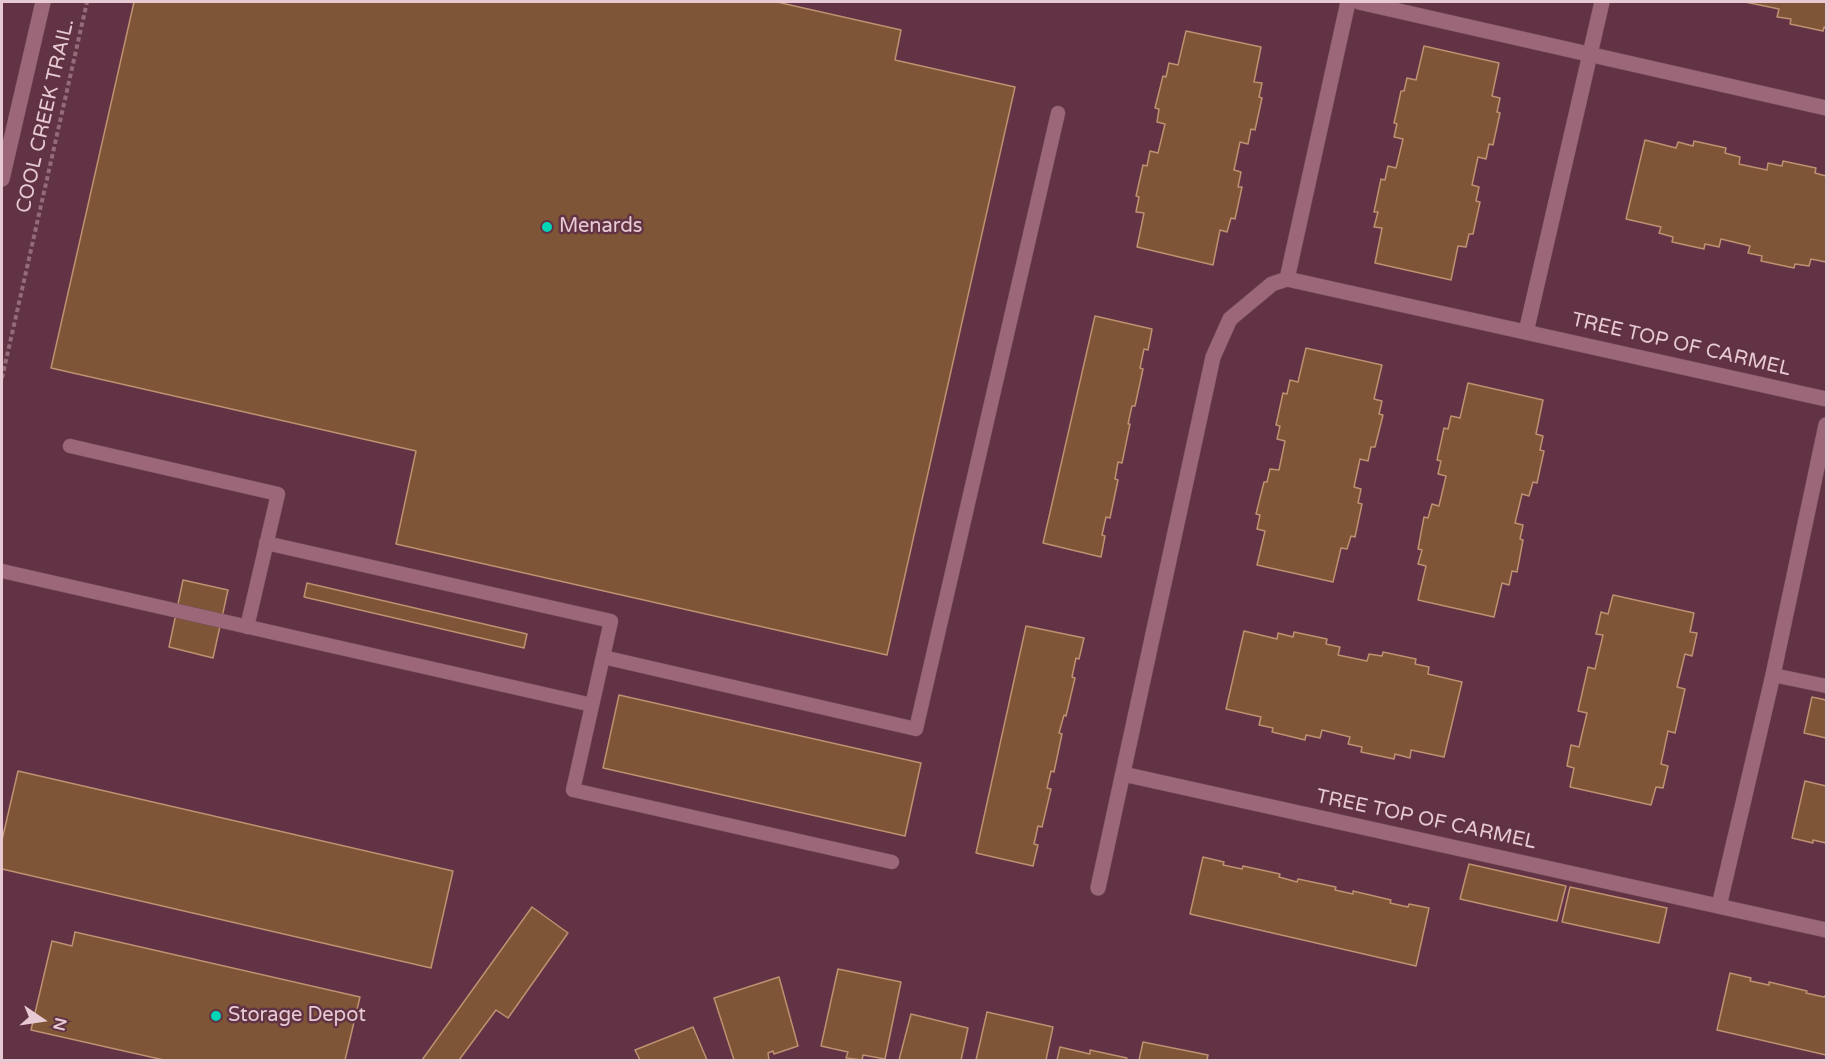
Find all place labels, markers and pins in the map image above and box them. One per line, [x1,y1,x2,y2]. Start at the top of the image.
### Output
place label: Menards [559,215,642,239]
marker: Menards [540,220,554,234]
place label: Storage Depot [228,1004,366,1028]
marker: Storage Depot [209,1009,223,1023]

